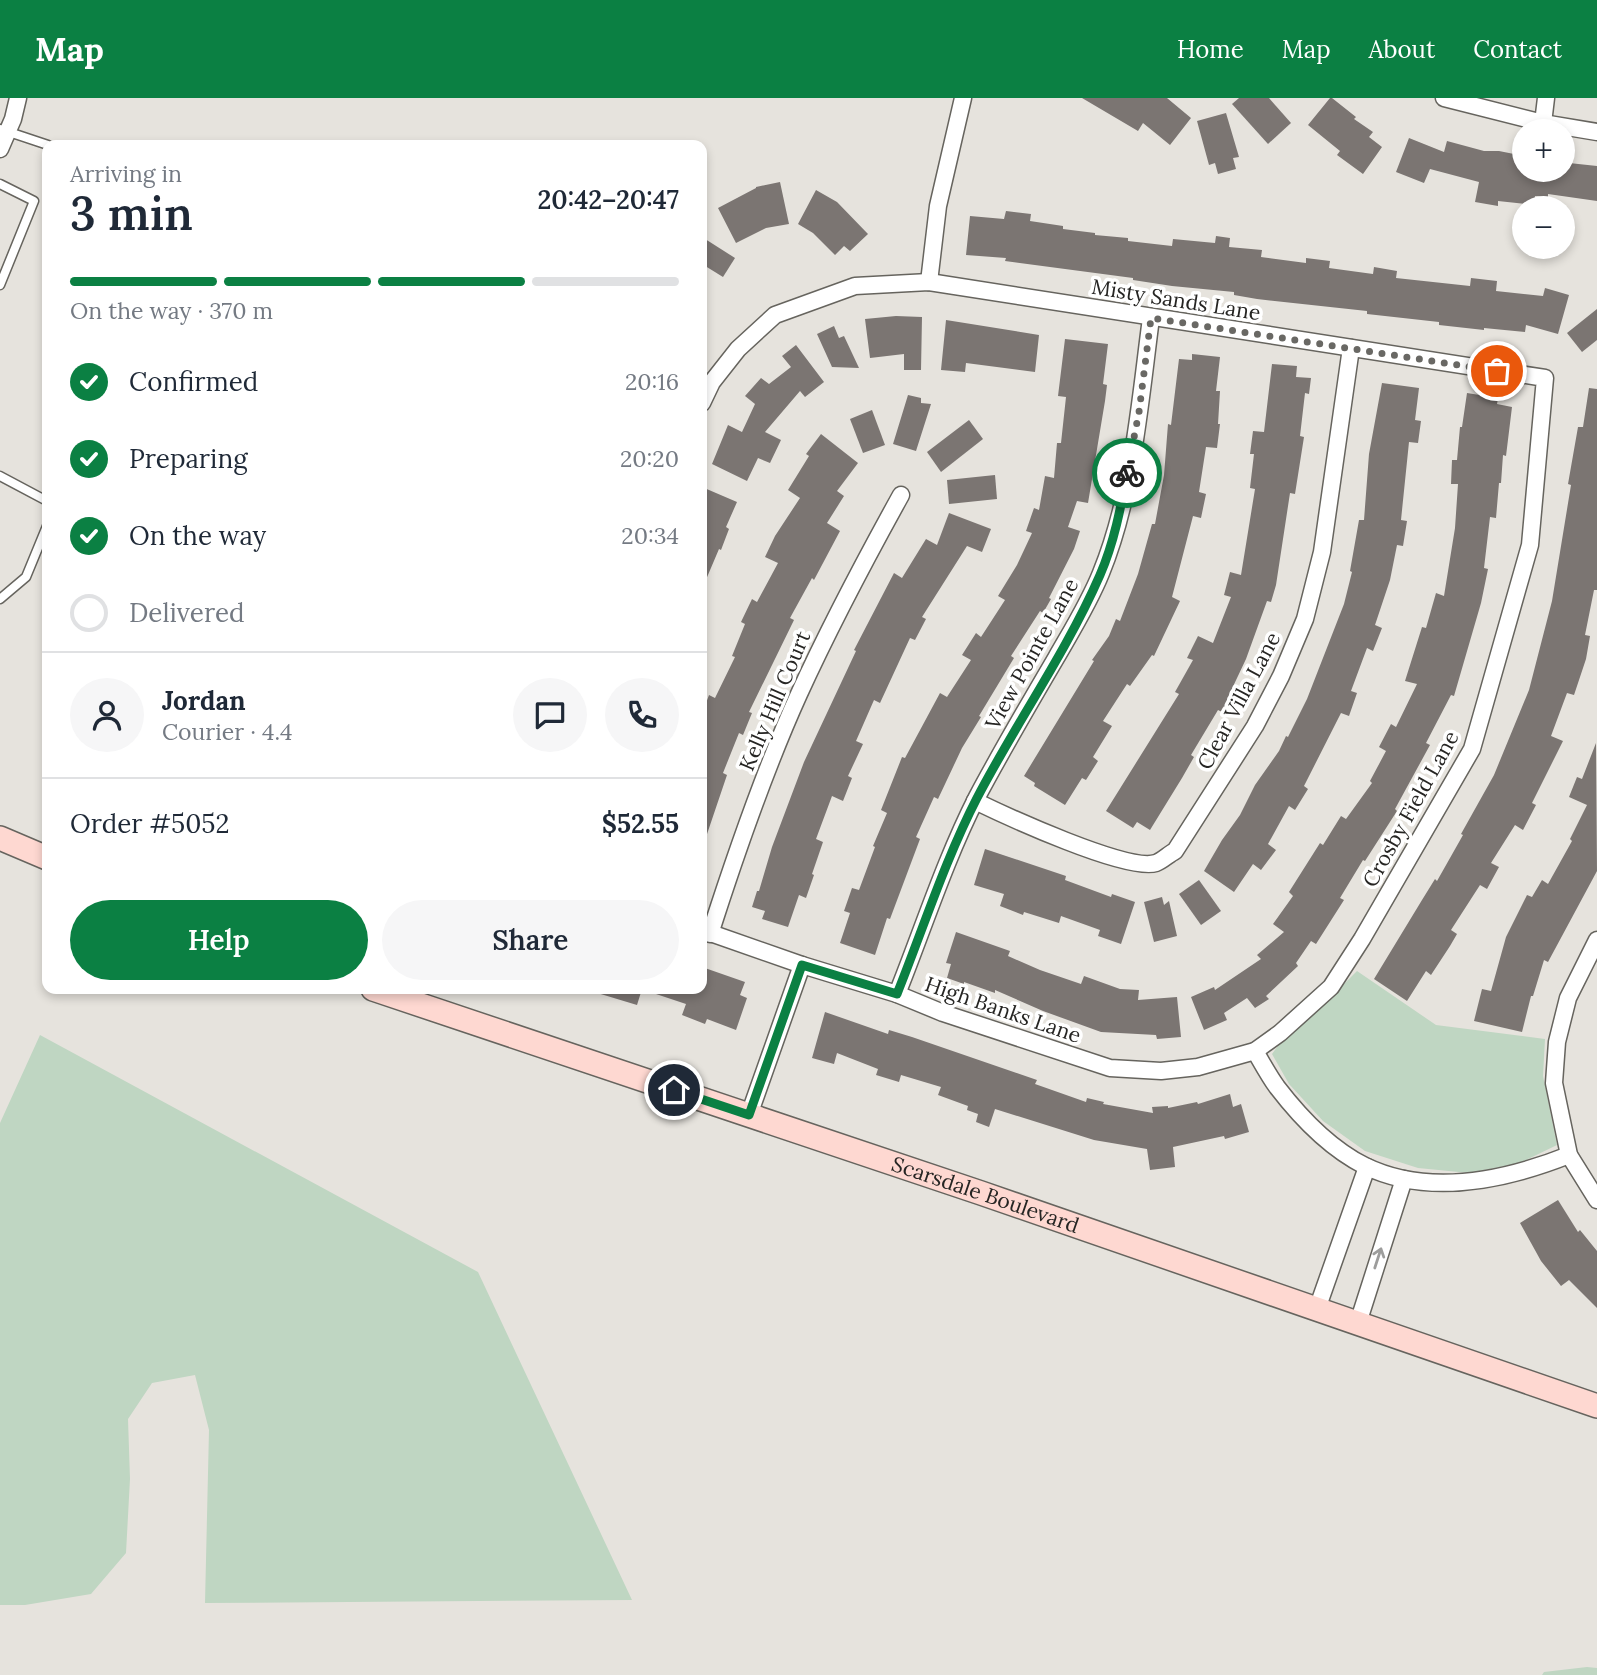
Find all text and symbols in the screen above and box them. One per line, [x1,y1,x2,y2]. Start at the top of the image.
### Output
text: Map [35,28,104,70]
text: Home [1177,34,1244,65]
text: Map [1282,34,1331,65]
text: About [1369,34,1435,65]
text: Contact [1473,34,1562,65]
map controls [1512,119,1575,259]
button: + [1512,119,1575,182]
text: Arriving in [70,159,182,188]
text: 20:42–20:47 [537,183,679,216]
text: 3 min [70,184,193,243]
button: − [1512,196,1575,259]
street label: Misty Sands Lane [1090,273,1262,326]
text: On the way · 370 m [70,296,273,325]
pin [1467,341,1527,401]
icon: bag [1478,352,1516,390]
icon: check [70,363,108,401]
text: Confirmed [129,365,258,398]
text: 20:16 [625,367,679,396]
courier [1092,438,1162,508]
icon: check [70,440,108,478]
text: Preparing [129,442,248,475]
text: 20:20 [620,444,679,473]
icon: bike [1108,454,1146,492]
icon: check [70,517,108,555]
text: On the way [129,519,266,552]
text: 20:34 [621,521,679,550]
street label: View Pointe Lane [978,573,1084,735]
text: Delivered [129,596,245,629]
street label: Kelly Hill Court [733,626,816,775]
street label: Clear Villa Lane [1191,627,1286,774]
button: person [70,678,144,752]
button: chat [513,678,587,752]
button: phone [605,678,679,752]
text: Jordan [162,684,246,717]
text: Courier · 4.4 [162,717,293,746]
street label: Crosby Field Lane [1356,726,1465,892]
text: Order #5052 [70,807,229,840]
text: $52.55 [602,807,679,840]
button: Help [70,900,368,980]
button: Share [382,900,679,980]
street label: High Banks Lane [922,970,1085,1049]
pin [644,1060,704,1120]
icon: home [655,1071,693,1109]
street label: Scarsdale Boulevard [888,1150,1083,1239]
one-way arrow [1373,1248,1386,1270]

